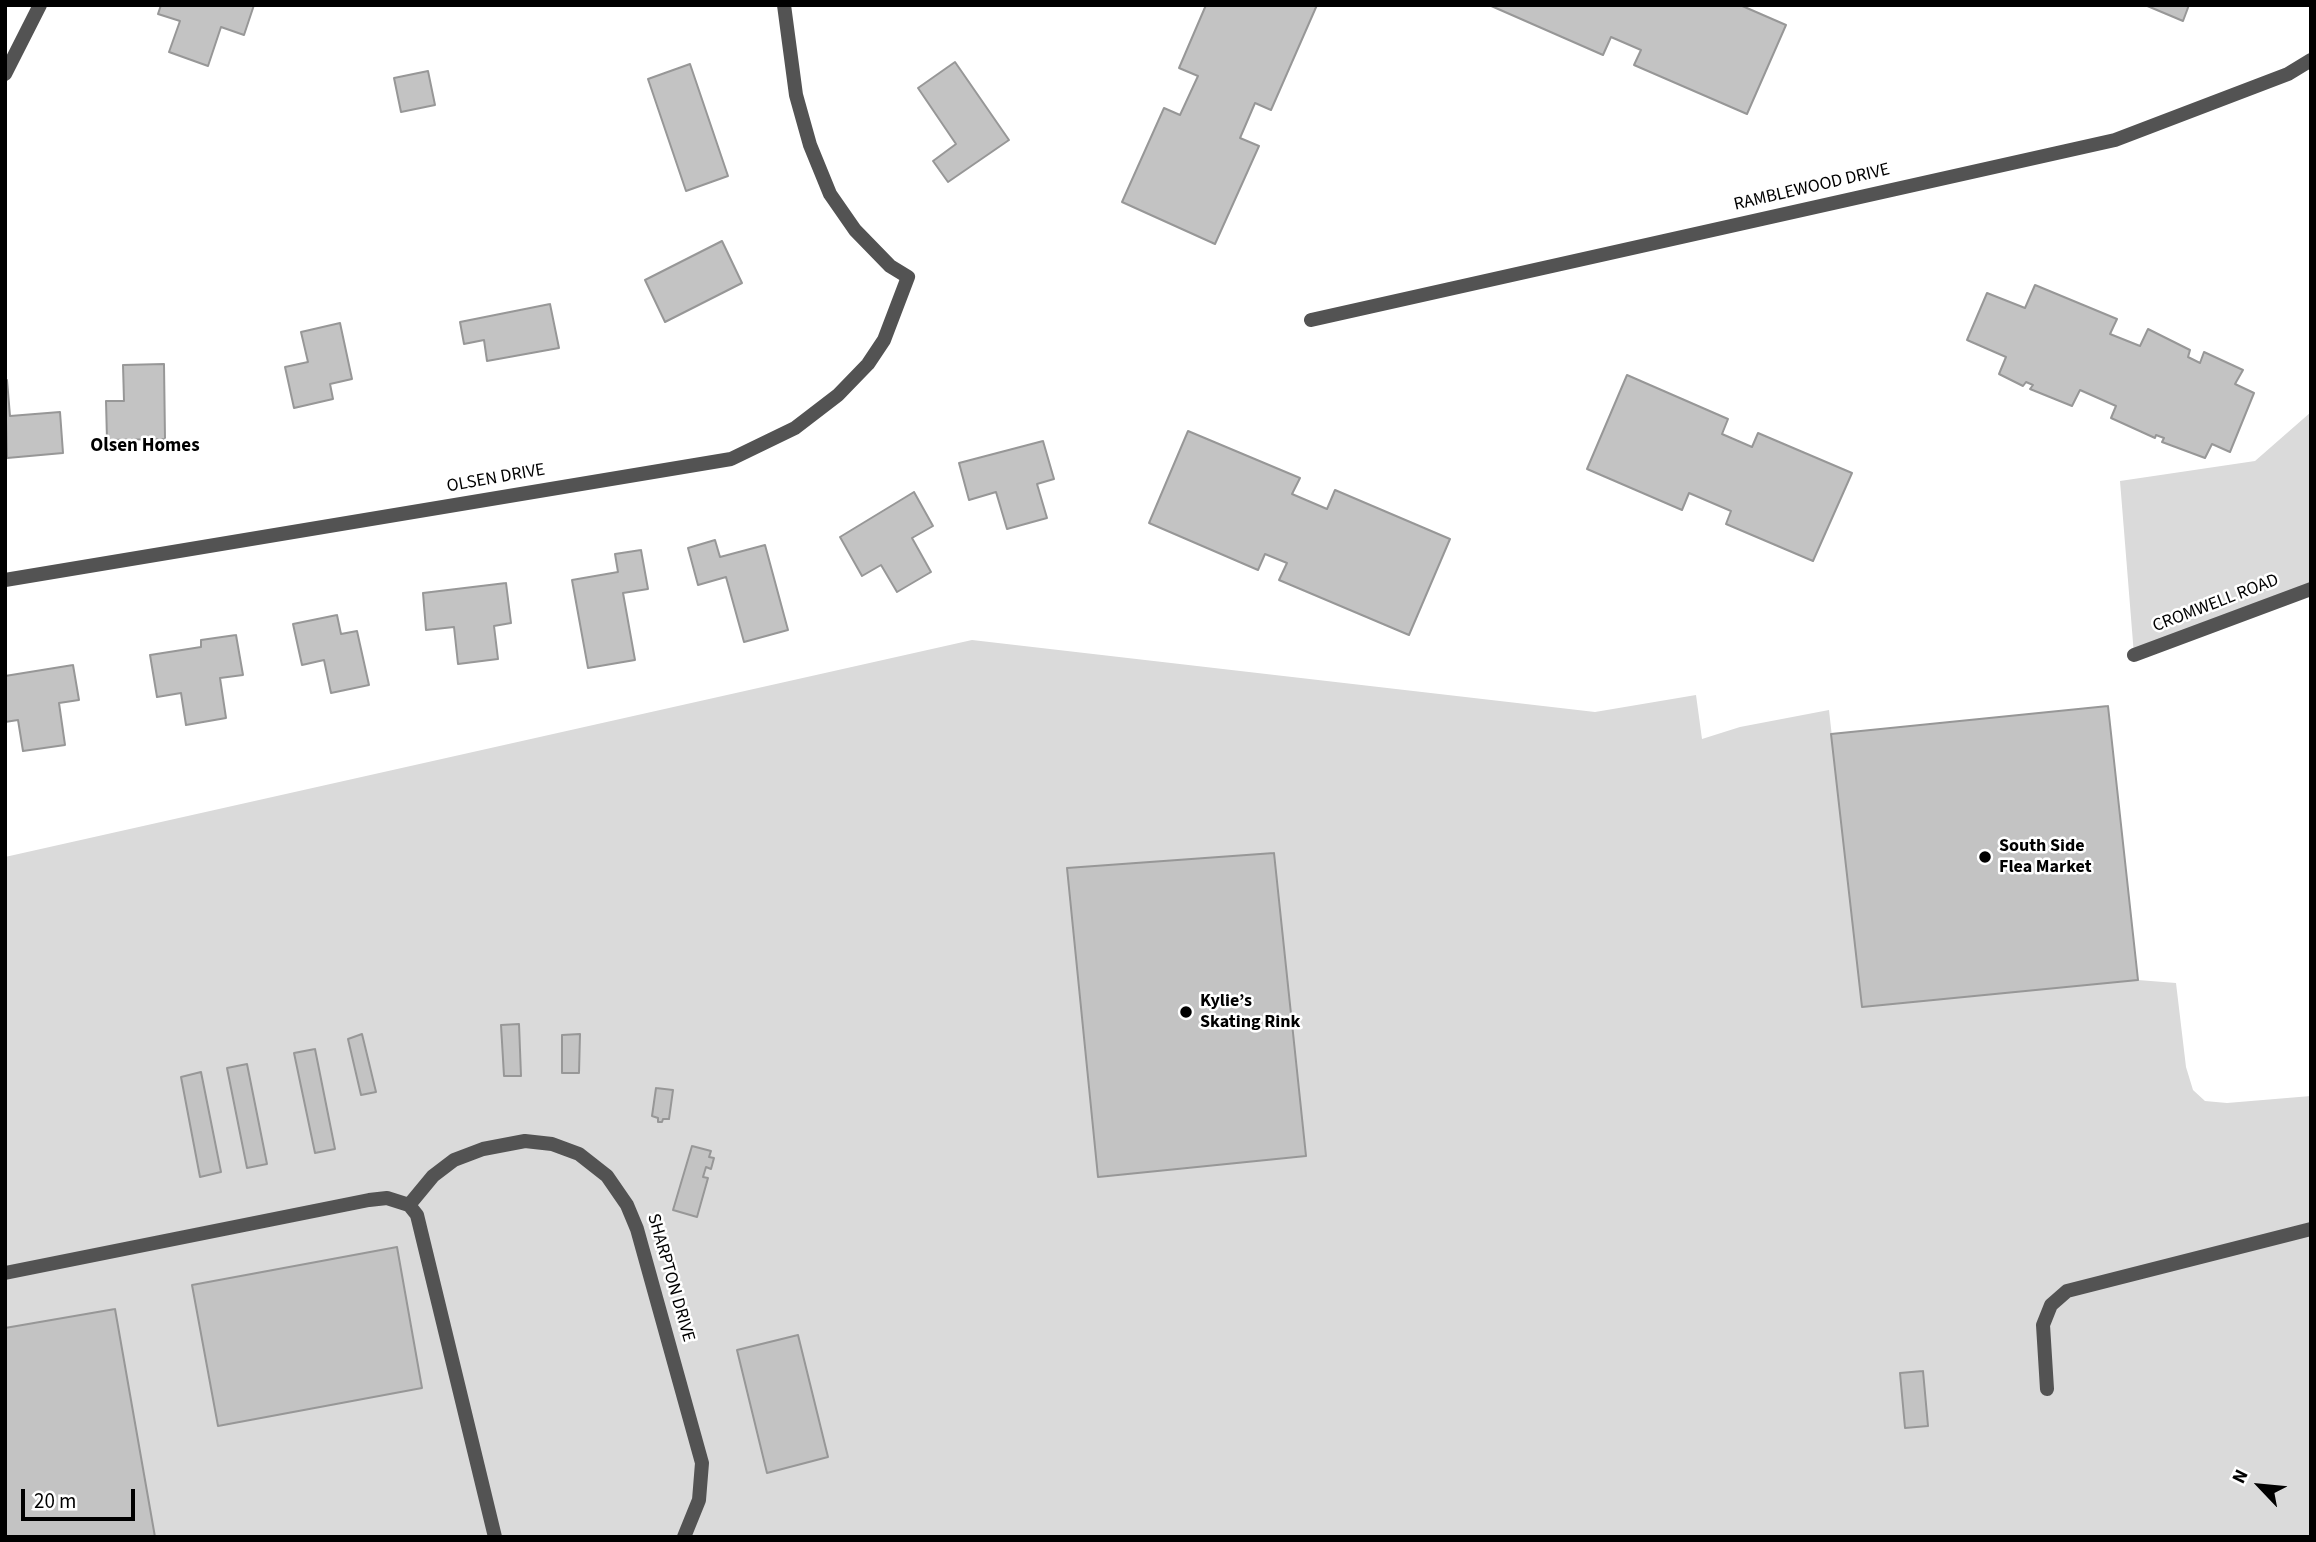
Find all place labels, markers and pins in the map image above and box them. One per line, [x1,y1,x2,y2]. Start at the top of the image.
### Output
place label: South Side Flea Market [1999,836,2092,878]
marker: South Side Flea Market [1977,849,1993,865]
place label: Kylie’s Skating Rink [1200,991,1300,1034]
marker: Kylie’s Skating Rink [1178,1004,1194,1020]

